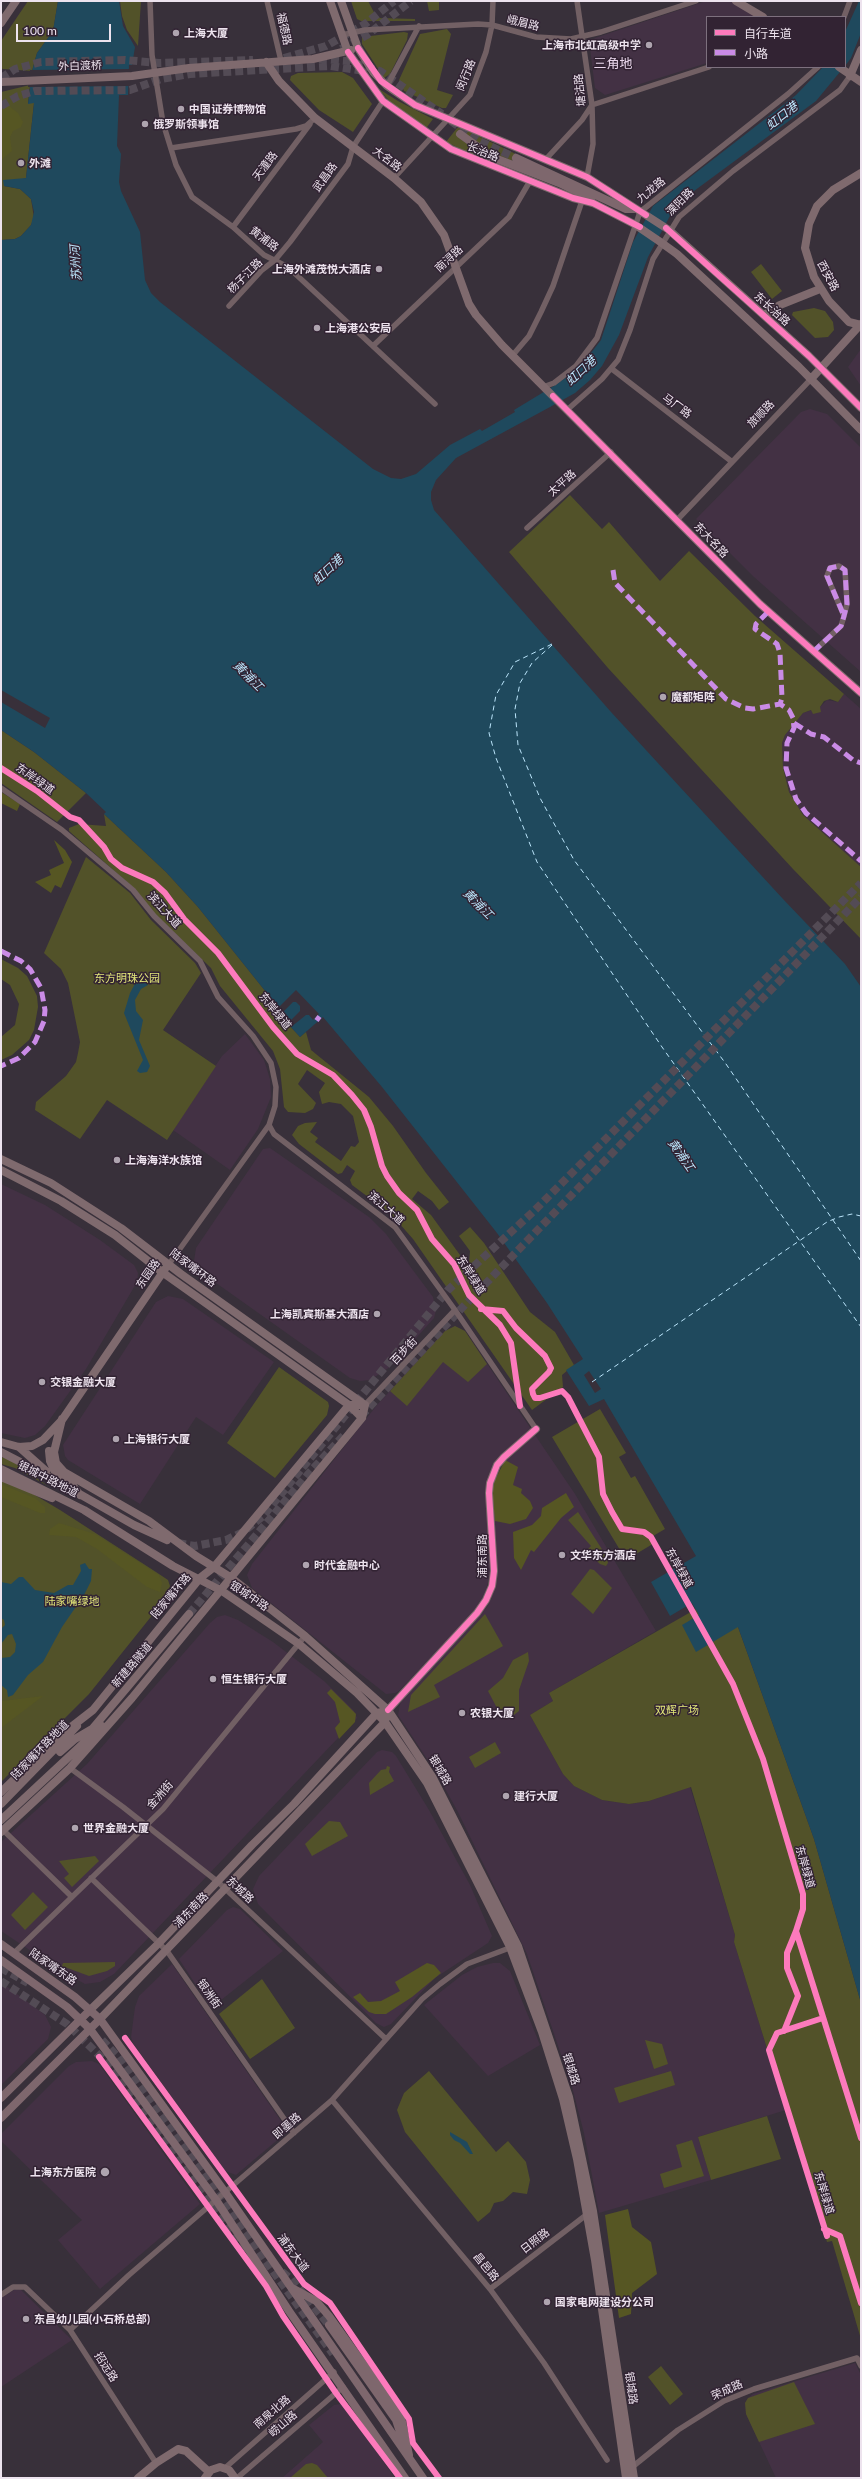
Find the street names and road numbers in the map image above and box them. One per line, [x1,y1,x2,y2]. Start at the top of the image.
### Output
street label: 福德路 [274,11,294,47]
street label: 峨眉路 [505,13,541,33]
street label: 闵行路 [454,57,478,93]
street label: 外白渡桥 [58,59,102,73]
street label: 塘沽路 [572,73,588,107]
street label: 长治路 [465,140,501,164]
street label: 大名路 [370,144,404,174]
street label: 天潼路 [250,149,280,183]
street label: 武昌路 [310,160,340,194]
street label: 九龙路 [634,174,668,206]
street label: 溧阳路 [664,186,696,218]
street label: 黄浦路 [247,224,281,254]
street label: 南浔路 [432,243,466,275]
street label: 杨子江路 [225,256,265,296]
street label: 西安路 [814,258,842,294]
street label: 东长治路 [751,289,793,329]
street label: 马厂路 [660,391,694,421]
street label: 旅顺路 [745,398,777,430]
street label: 太平路 [545,467,579,499]
street label: 东大名路 [691,520,731,560]
street label: 东岸绿道 [13,761,57,797]
street label: 滨江大道 [144,889,184,931]
street label: 东岸绿道 [256,990,294,1032]
street label: 滨江大道 [365,1189,407,1227]
street label: 陆家嘴环路 [167,1246,219,1290]
street label: 东岸绿道 [454,1253,488,1297]
street label: 东园路 [133,1257,163,1291]
street label: 百步街 [388,1334,420,1368]
street label: 银城中路地道 [16,1458,80,1500]
street label: 浦东南路 [475,1534,489,1578]
street label: 东岸绿道 [663,1546,695,1590]
street label: 陆家嘴环路 [148,1571,194,1621]
street label: 银城中路 [227,1578,271,1614]
street label: 新建路隧道 [109,1640,155,1690]
street label: 陆家嘴环路地道 [9,1718,71,1782]
street label: 银城路 [426,1752,454,1788]
street label: 金洲街 [144,1778,176,1812]
street label: 东岸绿道 [793,1844,817,1890]
street label: 东城路 [223,1874,257,1906]
street label: 浦东南路 [171,1890,211,1930]
street label: 陆家嘴东路 [27,1946,79,1988]
street label: 银洲街 [194,1977,224,2011]
street label: 银城路 [560,2051,582,2087]
street label: 即墨路 [270,2110,304,2142]
street label: 东岸绿道 [811,2170,837,2216]
street label: 日照路 [518,2226,552,2256]
street label: 浦东大道 [274,2231,312,2275]
street label: 昌邑路 [470,2250,502,2284]
street label: 招远路 [92,2350,120,2384]
street label: 银城路 [622,2371,640,2405]
street label: 荣成路 [709,2377,745,2403]
street label: 南泉北路 [251,2393,293,2431]
street label: 崂山路 [266,2408,300,2440]

